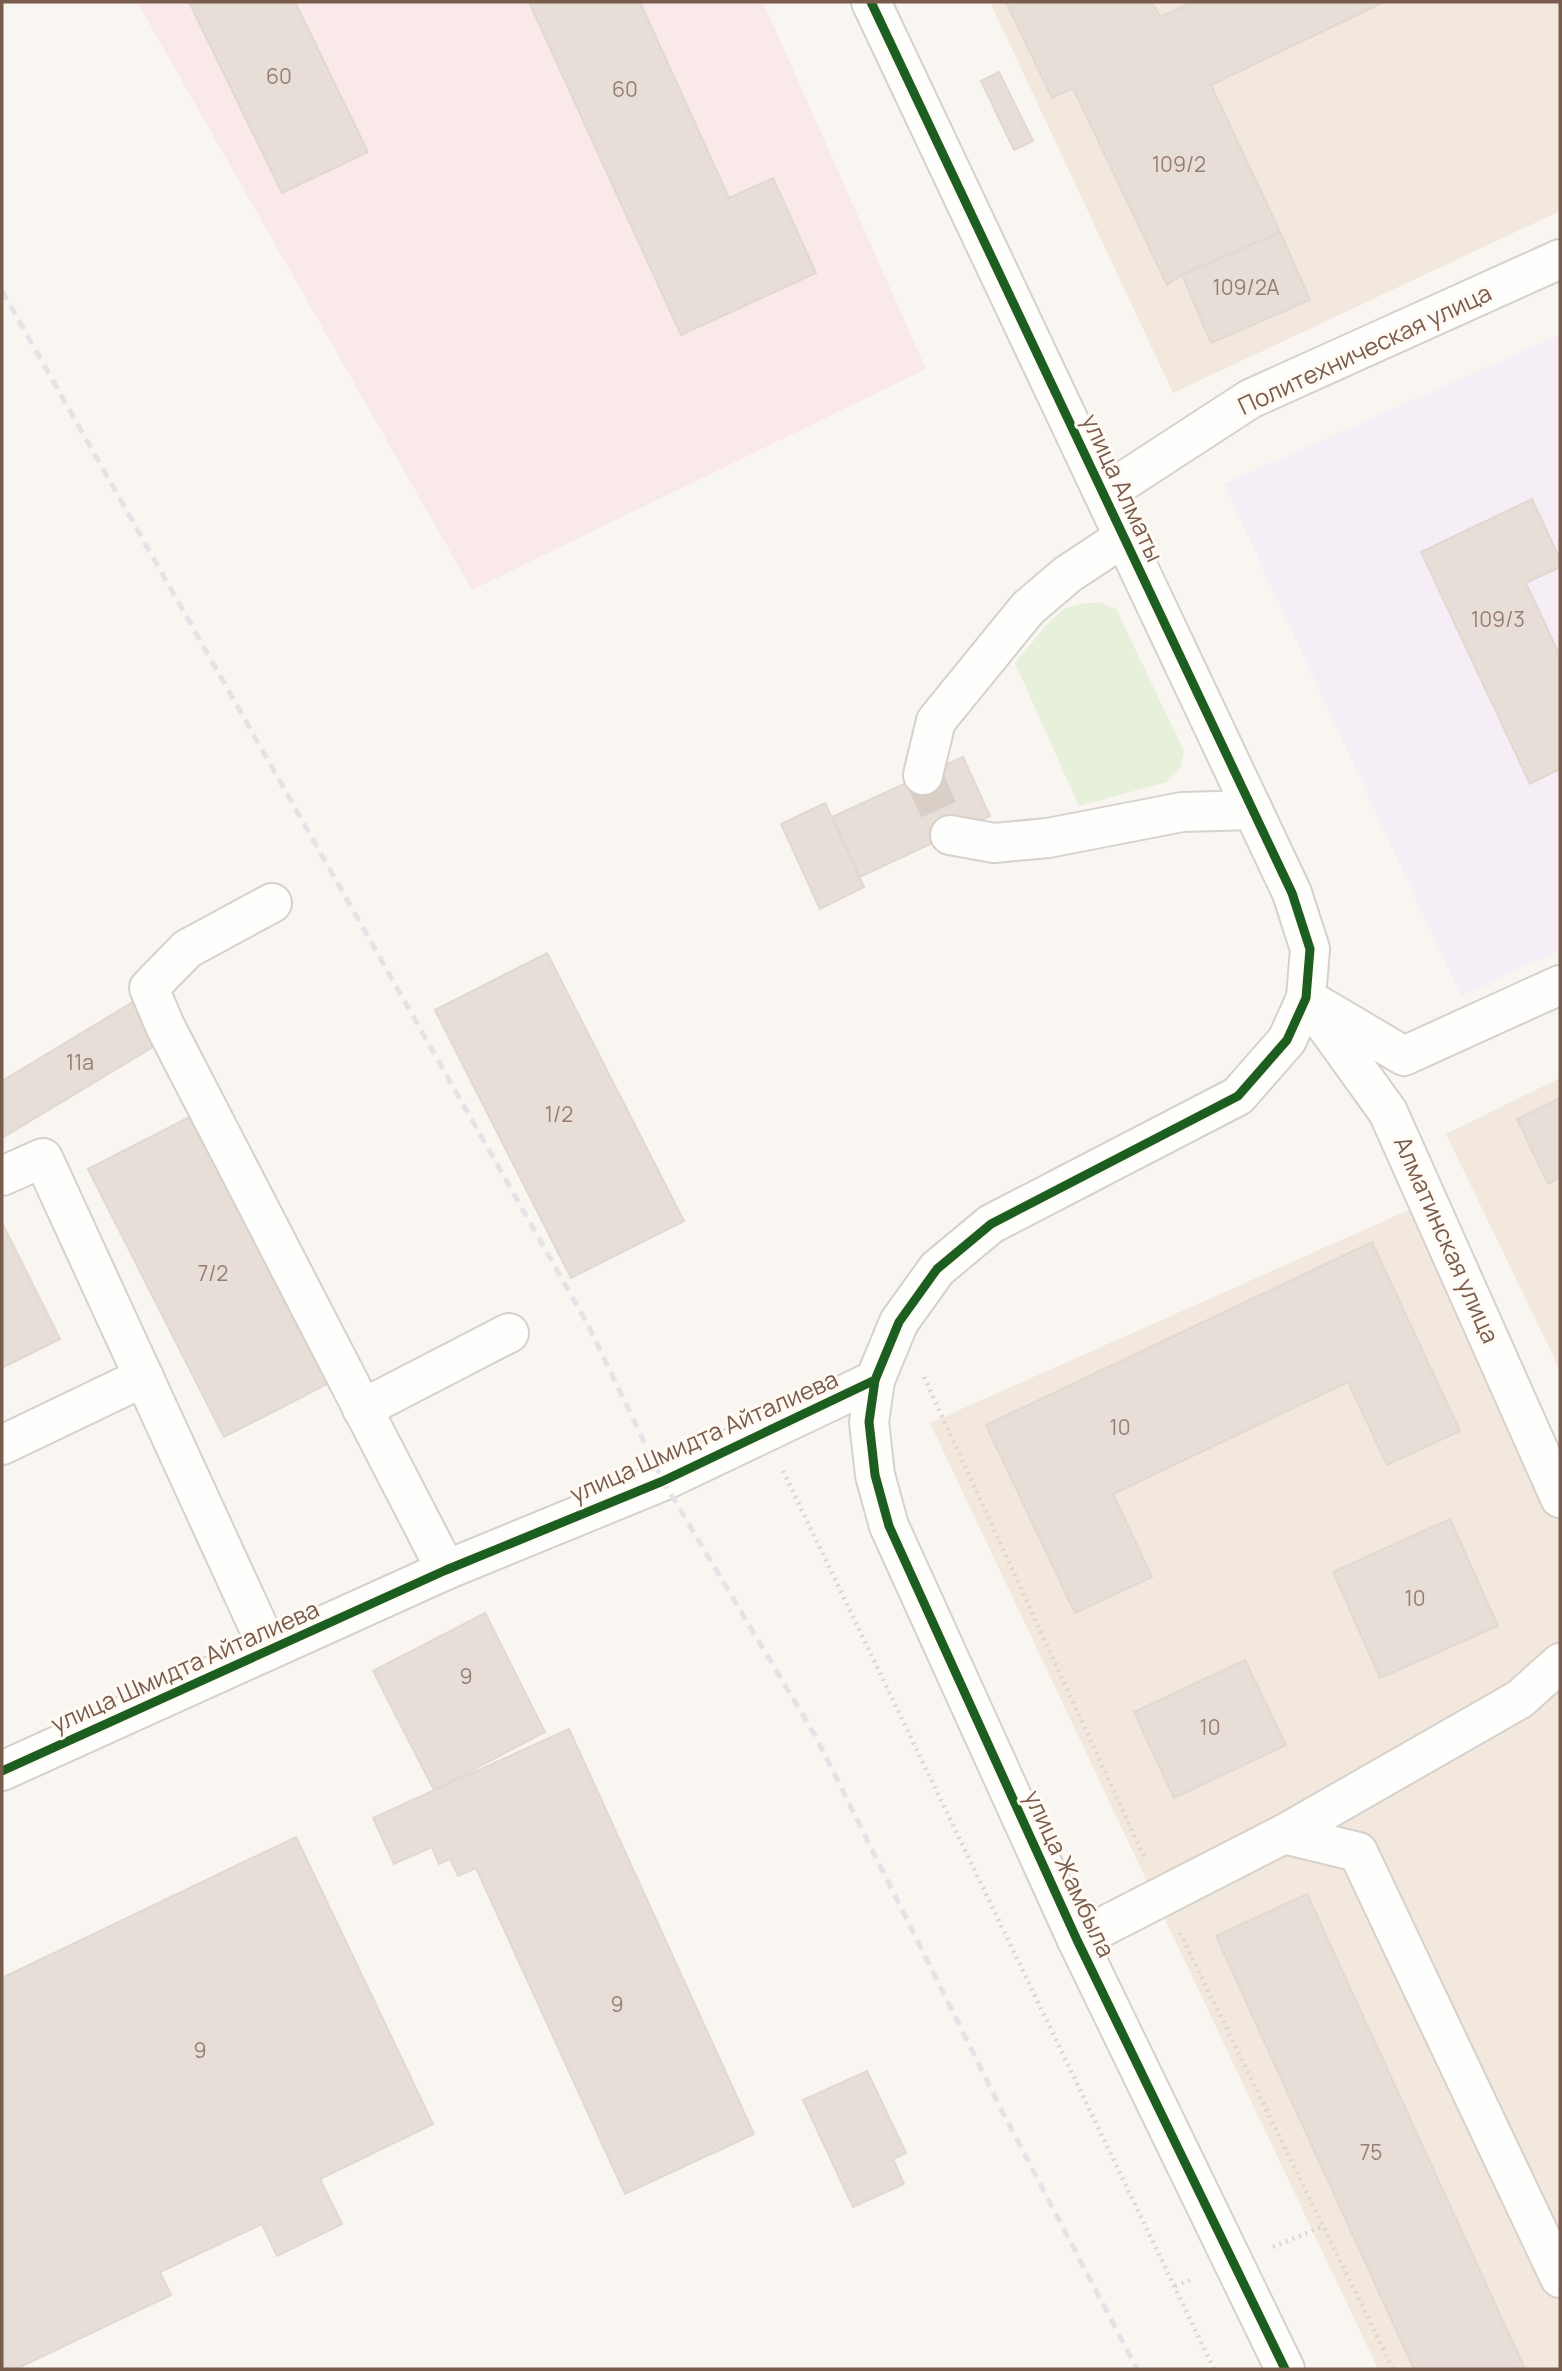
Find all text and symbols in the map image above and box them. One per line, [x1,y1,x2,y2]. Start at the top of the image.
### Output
house number: 60 [266,62,292,90]
house number: 60 [612,75,638,103]
house number: 109/2 [1152,150,1206,178]
house number: 109/2А [1212,273,1280,301]
street label: Политехническая улица [1232,275,1496,422]
street label: улица Алматы [1075,408,1172,567]
house number: 109/3 [1471,605,1525,633]
house number: 11а [66,1048,94,1076]
house number: 1/2 [545,1100,573,1128]
street label: Алматинская улица [1387,1131,1508,1348]
house number: 7/2 [198,1259,228,1287]
street label: улица Шмидта Айталиева [564,1362,843,1510]
house number: 10 [1110,1413,1131,1441]
house number: 10 [1405,1584,1426,1612]
street label: улица Шмидта Айталиева [45,1592,324,1740]
house number: 9 [459,1662,473,1690]
house number: 10 [1200,1713,1221,1741]
street label: улица Жамбыла [1017,1784,1124,1962]
house number: 9 [610,1990,624,2018]
house number: 9 [193,2036,207,2064]
house number: 75 [1360,2138,1382,2166]

